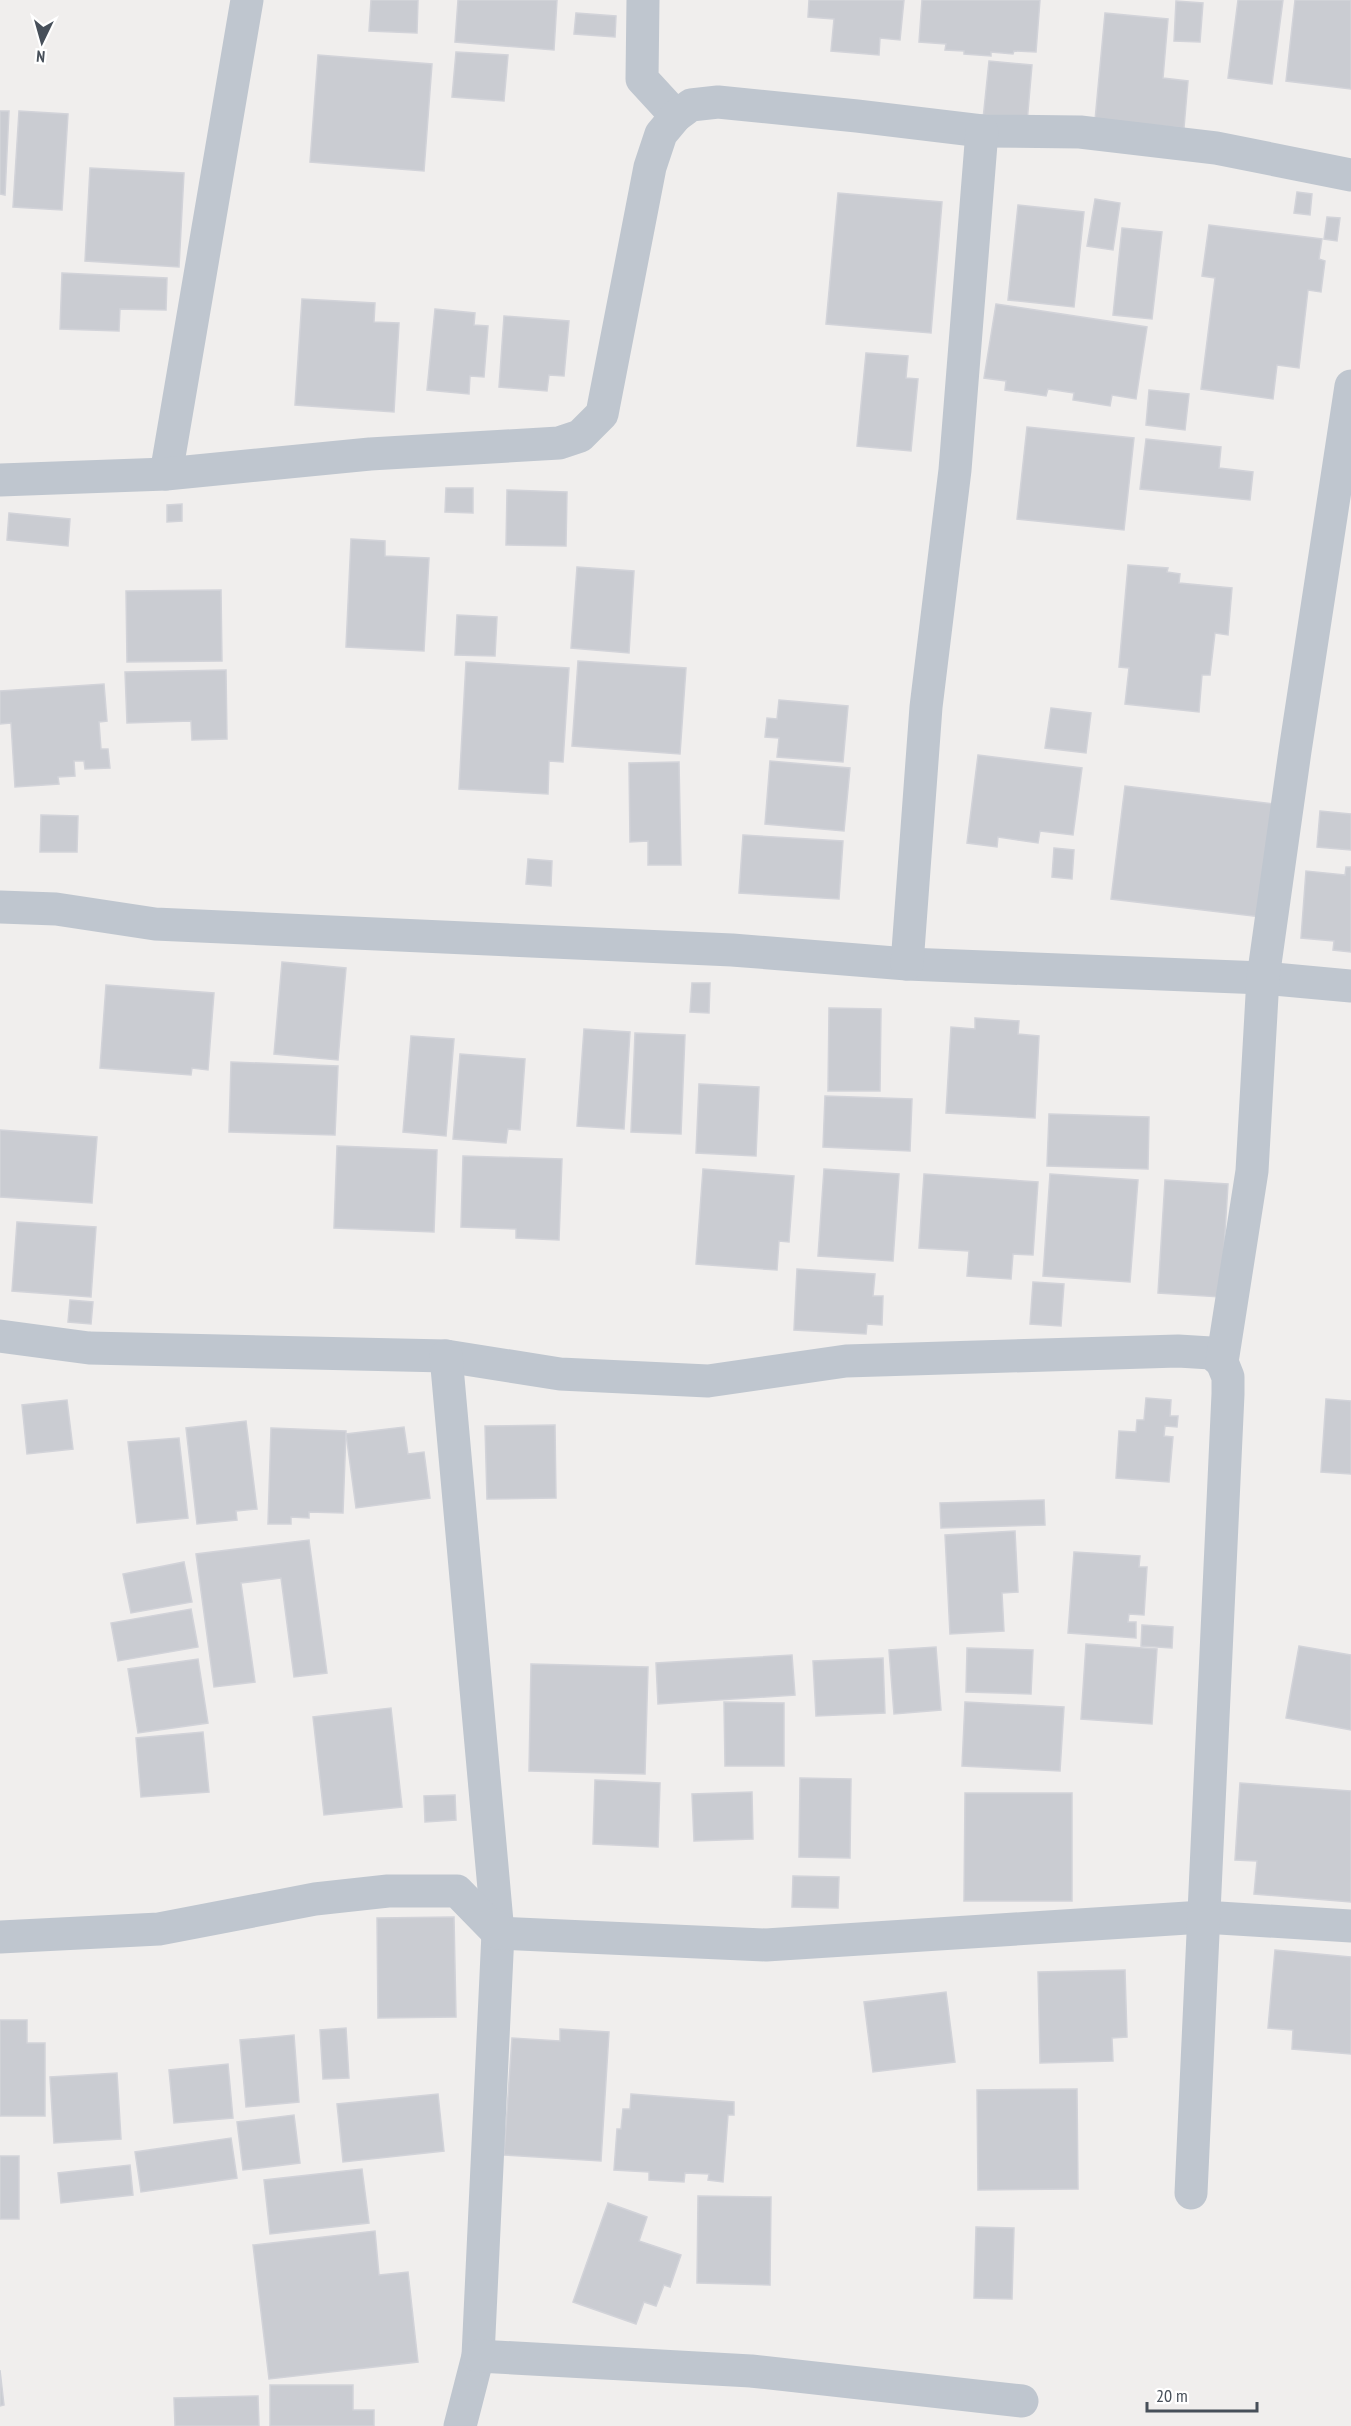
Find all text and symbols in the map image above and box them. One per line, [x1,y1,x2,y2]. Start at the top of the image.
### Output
north arrow [12,12,72,72]
text: N [36,47,46,67]
scale bar [1147,2375,1256,2413]
text: 20 m [1156,2384,1188,2407]

